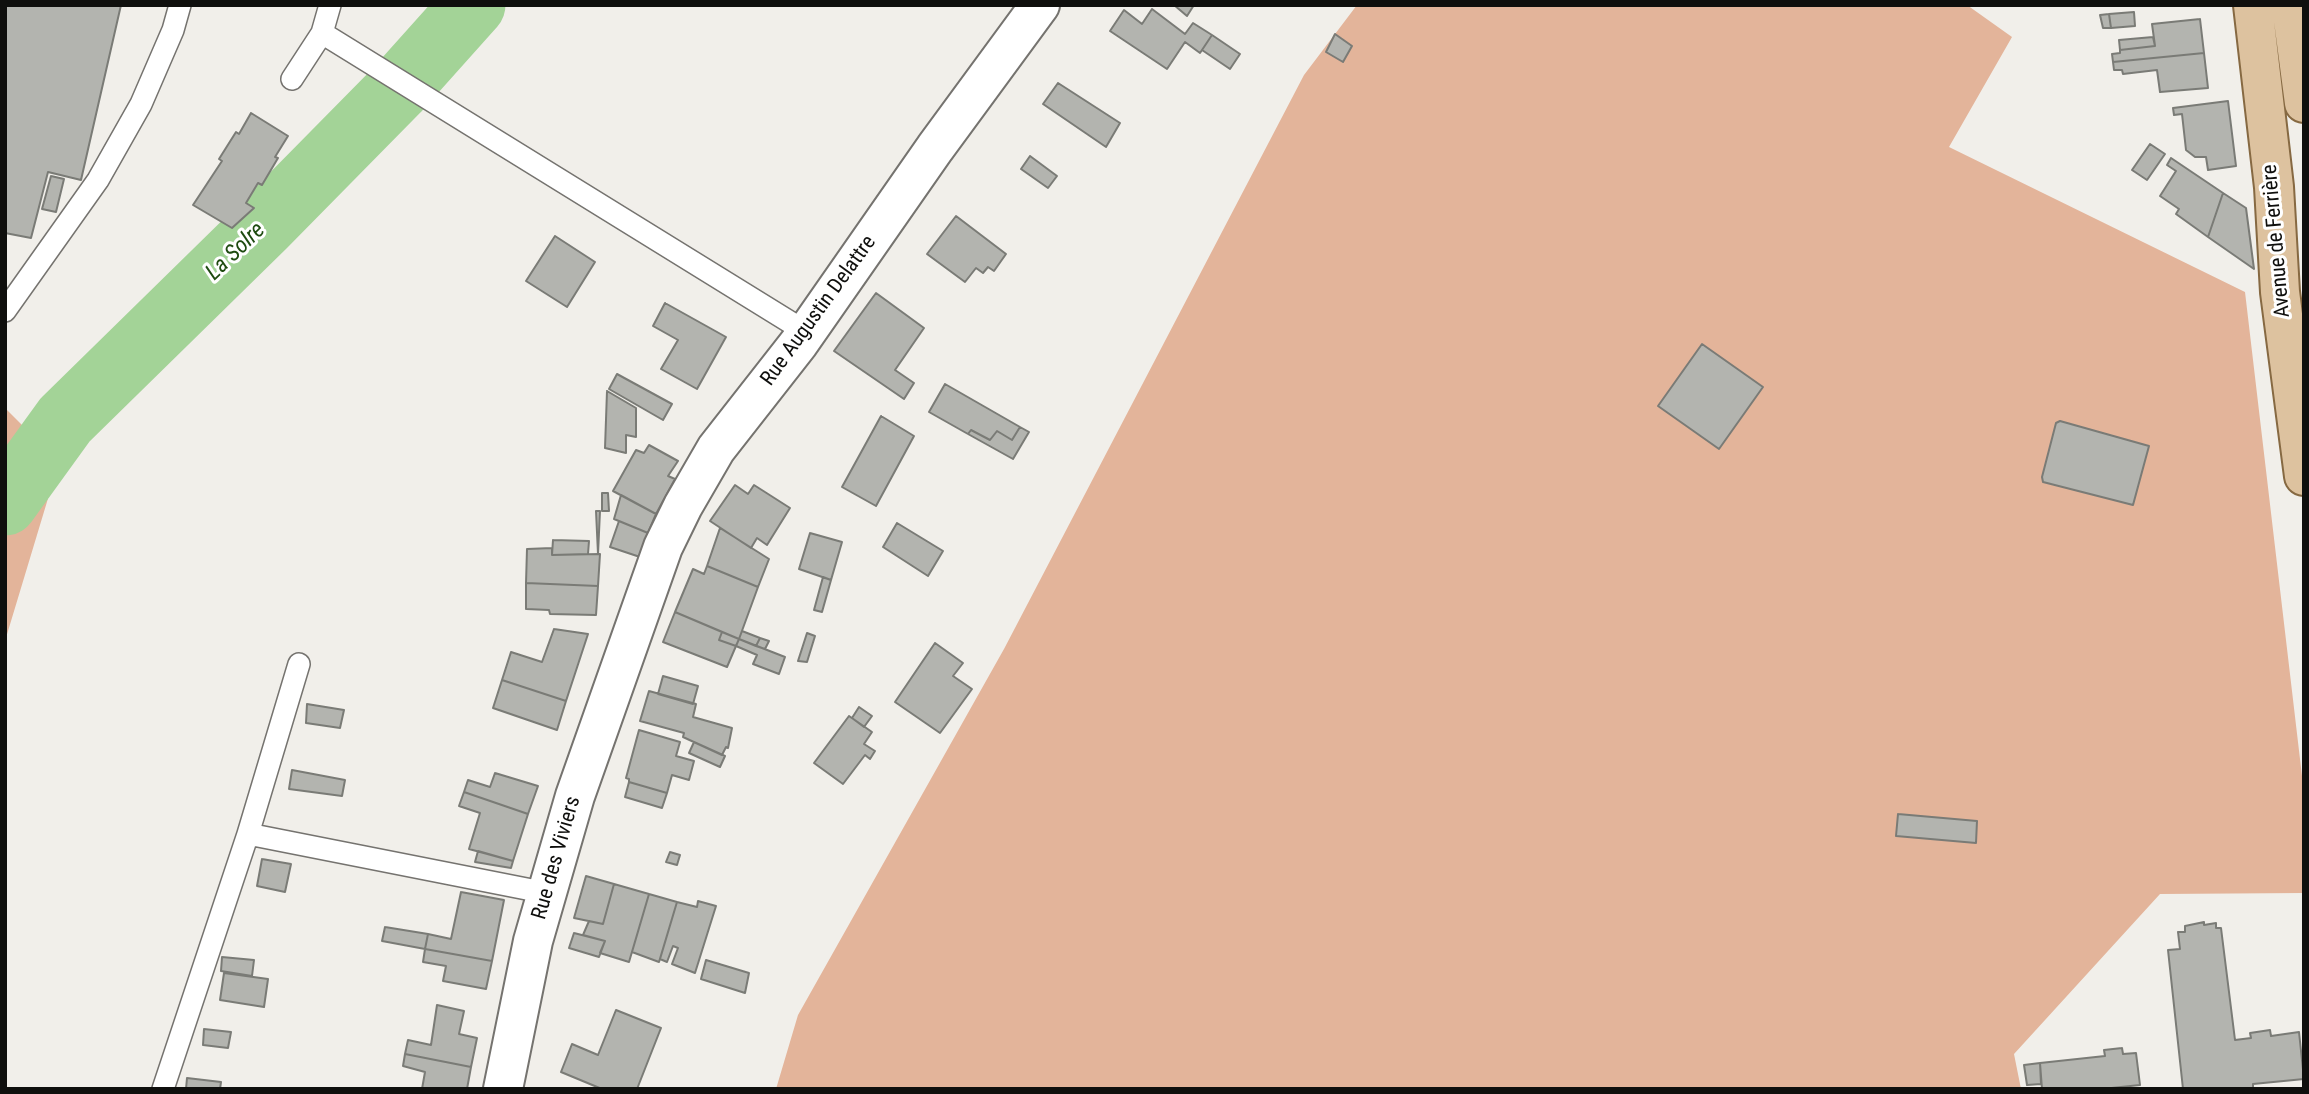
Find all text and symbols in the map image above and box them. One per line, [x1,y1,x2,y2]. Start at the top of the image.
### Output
street label: Avenue de Ferrière [2258,163,2296,319]
water label: La Solre [201,217,271,287]
street label: Rue Augustin Delattre [756,231,882,391]
street label: Rue des Viviers [527,794,587,922]

